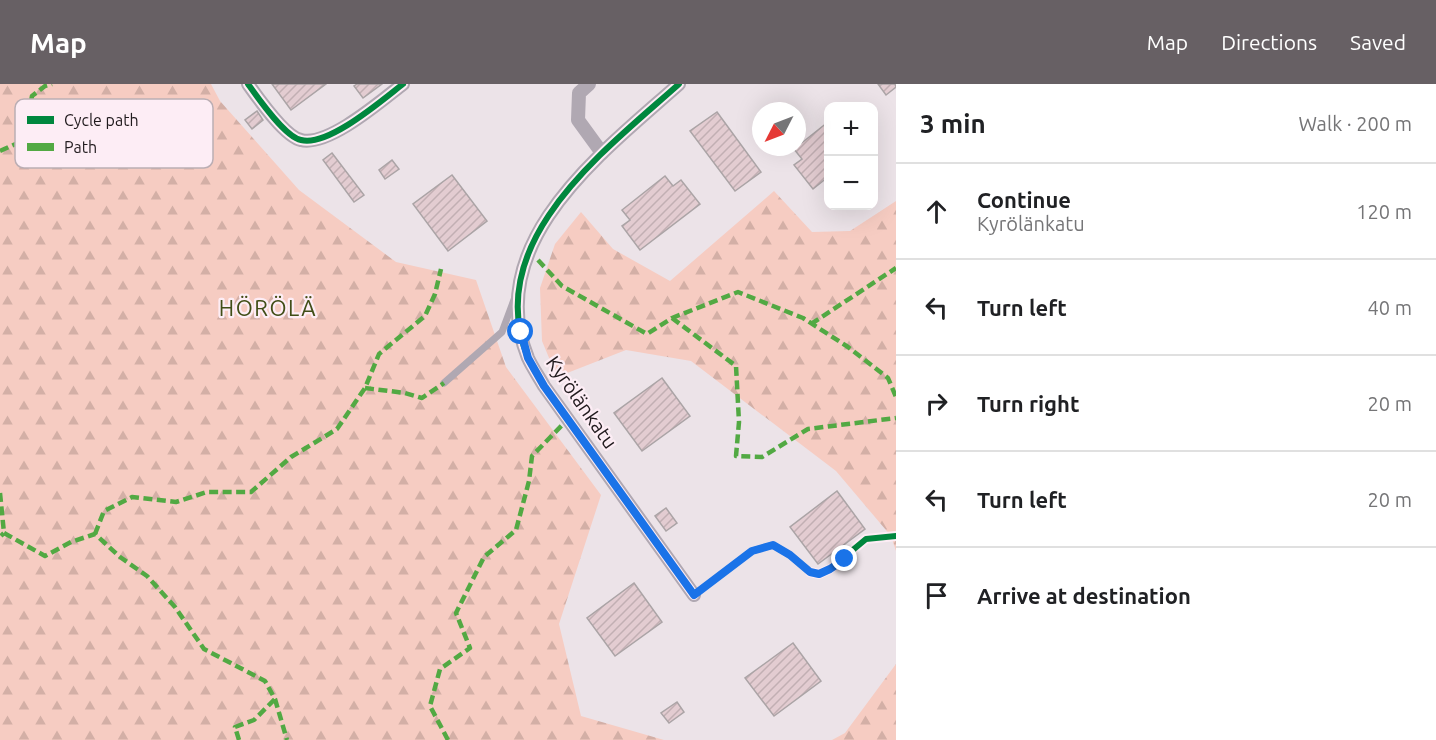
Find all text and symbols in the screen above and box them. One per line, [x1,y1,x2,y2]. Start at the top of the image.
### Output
text: Map [30,27,87,58]
text: Map [1147,30,1188,54]
text: Directions [1221,30,1317,54]
text: Saved [1350,30,1406,54]
legend [15,99,213,168]
north arrow [752,102,806,156]
map controls [824,102,878,210]
button: + [824,102,878,156]
text: 3 min [920,109,986,138]
text: Cycle path [64,111,139,129]
text: Walk · 200 m [1299,112,1412,135]
text: Path [64,138,97,156]
button: − [824,156,878,210]
text: Continue [977,187,1071,212]
icon: ahead [920,195,953,228]
text: 120 m [1356,200,1412,223]
text: Kyrölänkatu [977,212,1085,235]
icon: left [920,291,953,324]
district label: HÖRÖLÄ [219,295,317,320]
text: Turn left [977,295,1067,320]
text: 40 m [1368,296,1412,319]
route start [507,318,533,344]
street label: Kyrölänkatu [542,351,622,453]
icon: right [920,387,953,420]
text: Turn right [977,391,1079,416]
text: 20 m [1368,392,1412,415]
icon: left [920,483,953,516]
text: Turn left [977,487,1067,512]
text: 20 m [1368,488,1412,511]
route end [831,545,857,571]
icon: arrive [920,579,953,612]
text: Arrive at destination [977,583,1191,608]

